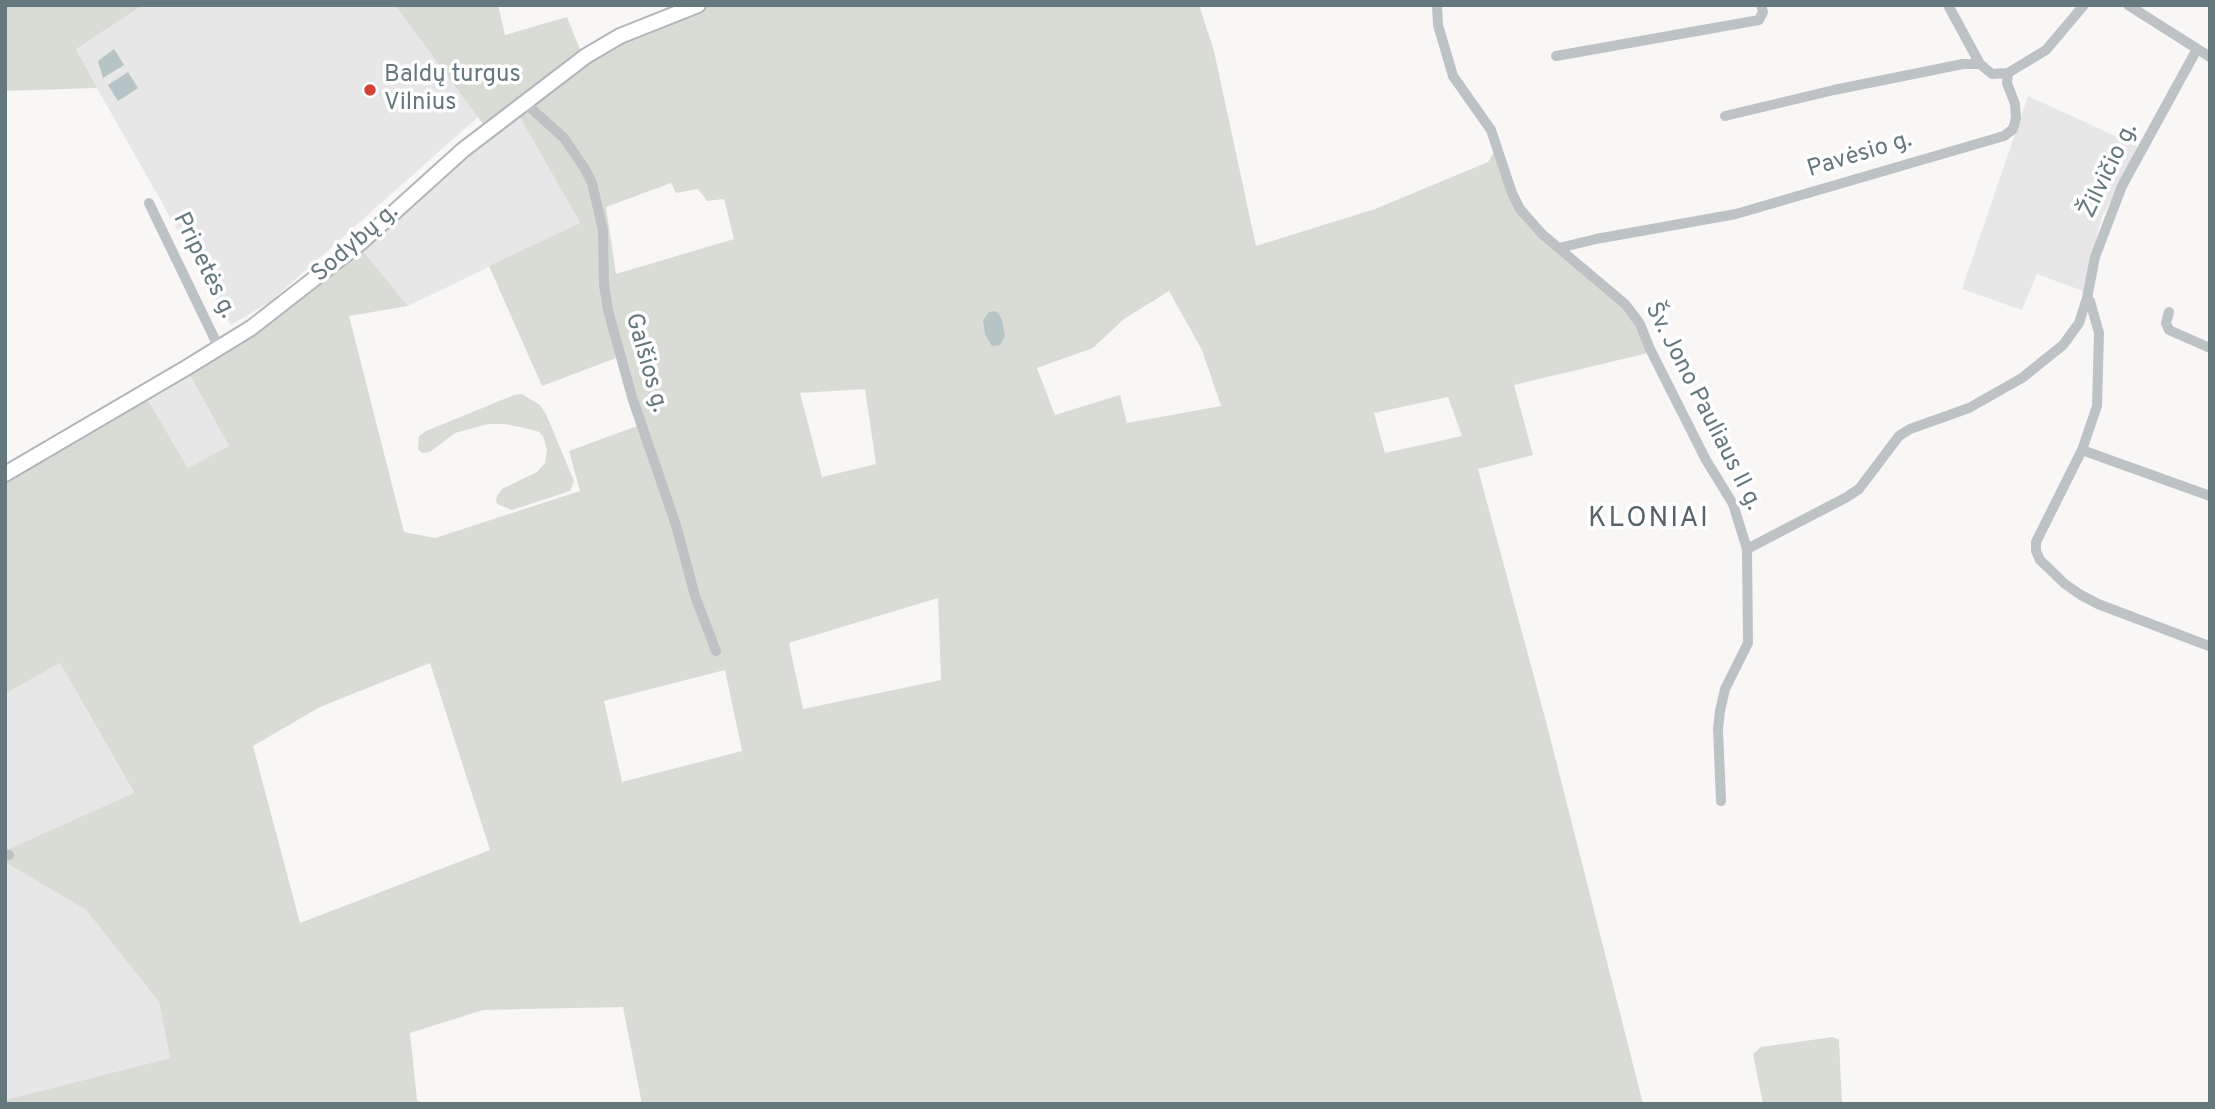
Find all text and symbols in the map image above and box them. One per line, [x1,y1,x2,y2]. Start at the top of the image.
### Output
place label: Baldų turgus Vilnius [384,62,521,118]
marker: Baldų turgus Vilnius [362,82,378,98]
street label: Žilvičio g. [2075,119,2145,223]
street label: Pavėsio g. [1804,126,1916,186]
street label: Sodybų g. [307,199,405,289]
street label: Pripetės g. [165,208,241,324]
street label: Šv. Jono Pauliaus II g. [1637,298,1767,516]
street label: Galšios g. [617,310,673,416]
district label: KLONIAI [1589,503,1709,537]

